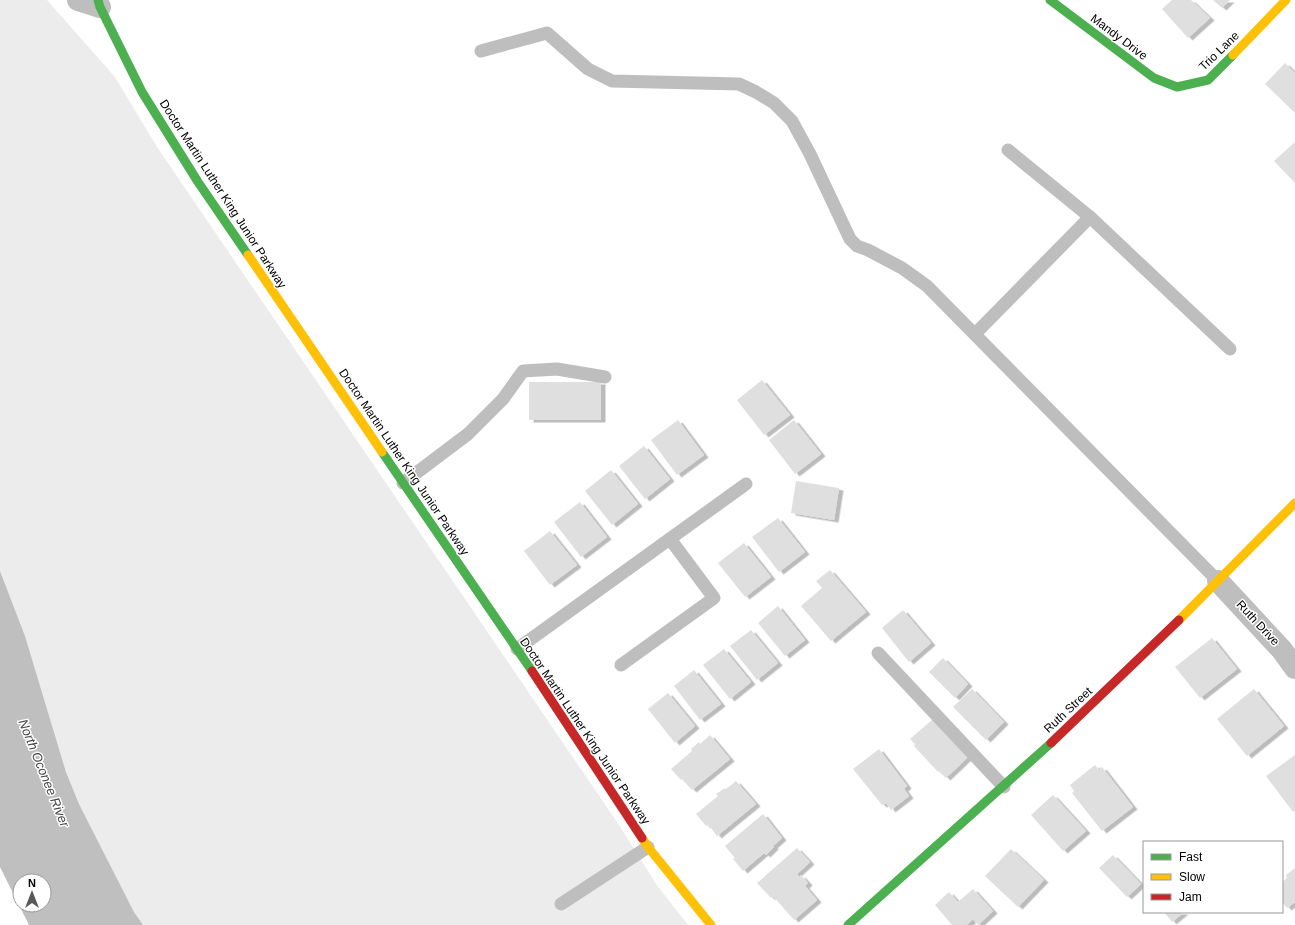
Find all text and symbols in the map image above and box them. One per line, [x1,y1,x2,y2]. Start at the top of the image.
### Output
street label: Mandy Drive [1088,11,1150,63]
street label: Trio Lane [1196,28,1242,73]
street label: Doctor Martin Luther King Junior Parkway [157,97,289,291]
street label: Doctor Martin Luther King Junior Parkway [336,366,472,558]
street label: Ruth Drive [1234,597,1283,649]
street label: Doctor Martin Luther King Junior Parkway [517,635,653,827]
street label: Ruth Street [1041,684,1095,736]
water label: North Oconee River [16,717,73,830]
legend [1143,841,1283,913]
text: Fast [1179,850,1203,864]
text: Slow [1179,870,1205,884]
north arrow [12,873,52,913]
text: N [28,877,36,889]
text: Jam [1179,890,1202,904]

